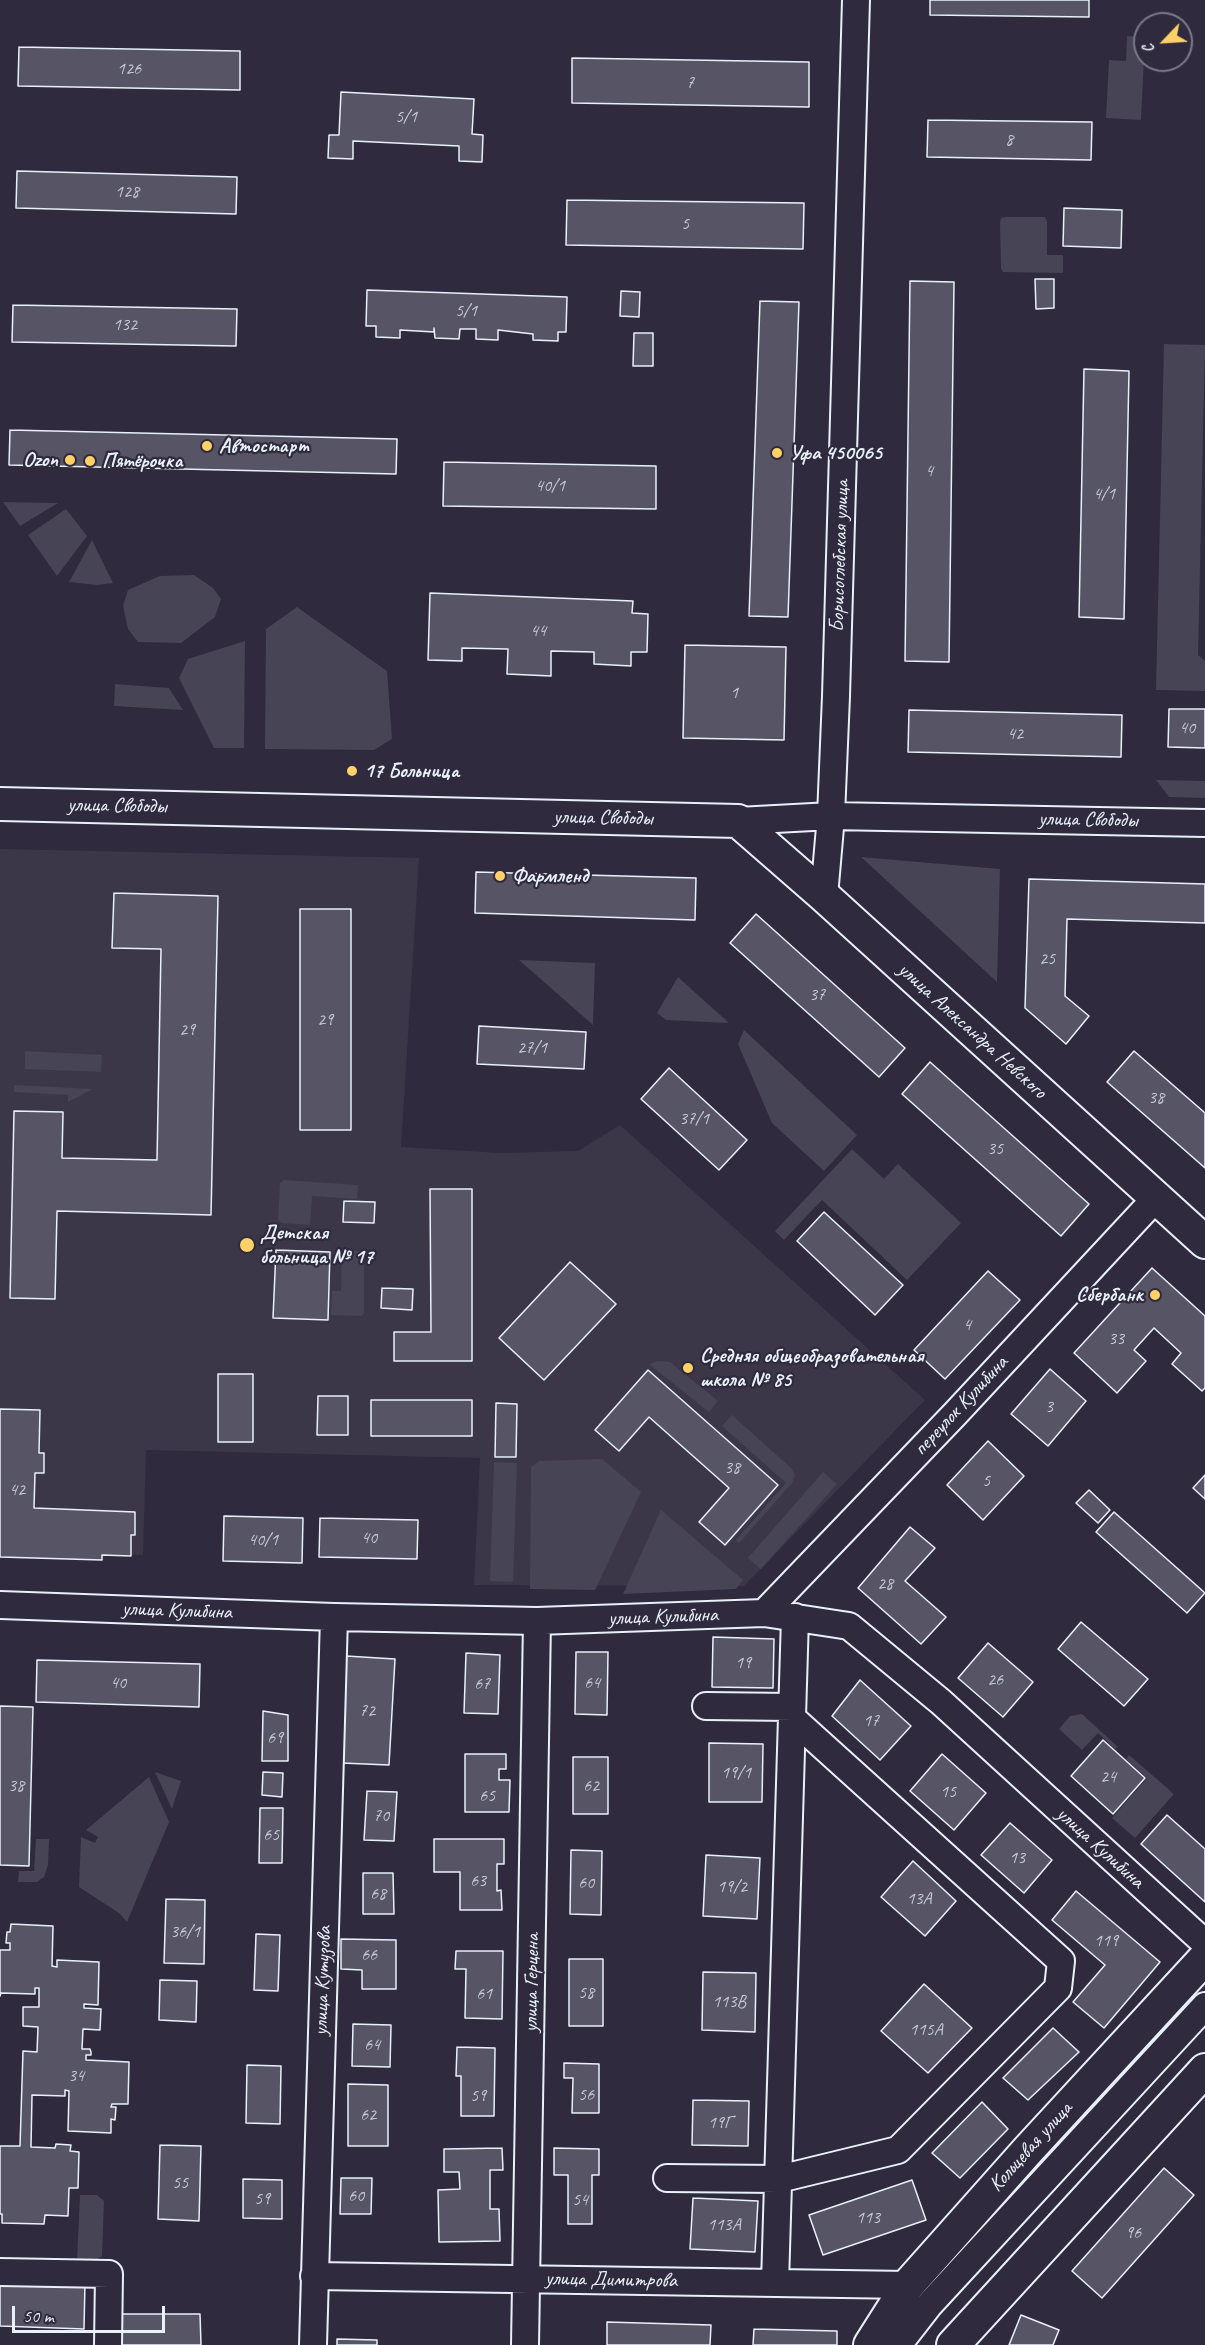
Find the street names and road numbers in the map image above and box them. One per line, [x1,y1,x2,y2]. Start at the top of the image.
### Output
street label: Борисоглебская улица [825,480,855,632]
street label: улица Свободы [67,793,167,819]
street label: улица Свободы [553,805,653,831]
street label: улица Свободы [1038,807,1138,833]
street label: улица Александра Невского [892,957,1052,1105]
street label: переулок Кулибина [908,1351,1014,1461]
street label: улица Кулибина [122,1596,232,1626]
street label: улица Кулибина [608,1602,718,1632]
street label: улица Кулибина [1051,1802,1149,1894]
street label: улица Кутузова [308,1926,338,2036]
street label: улица Герцена [519,1933,545,2033]
street label: Кольцевая улица [984,2097,1078,2197]
street label: улица Димитрова [545,2266,677,2294]

